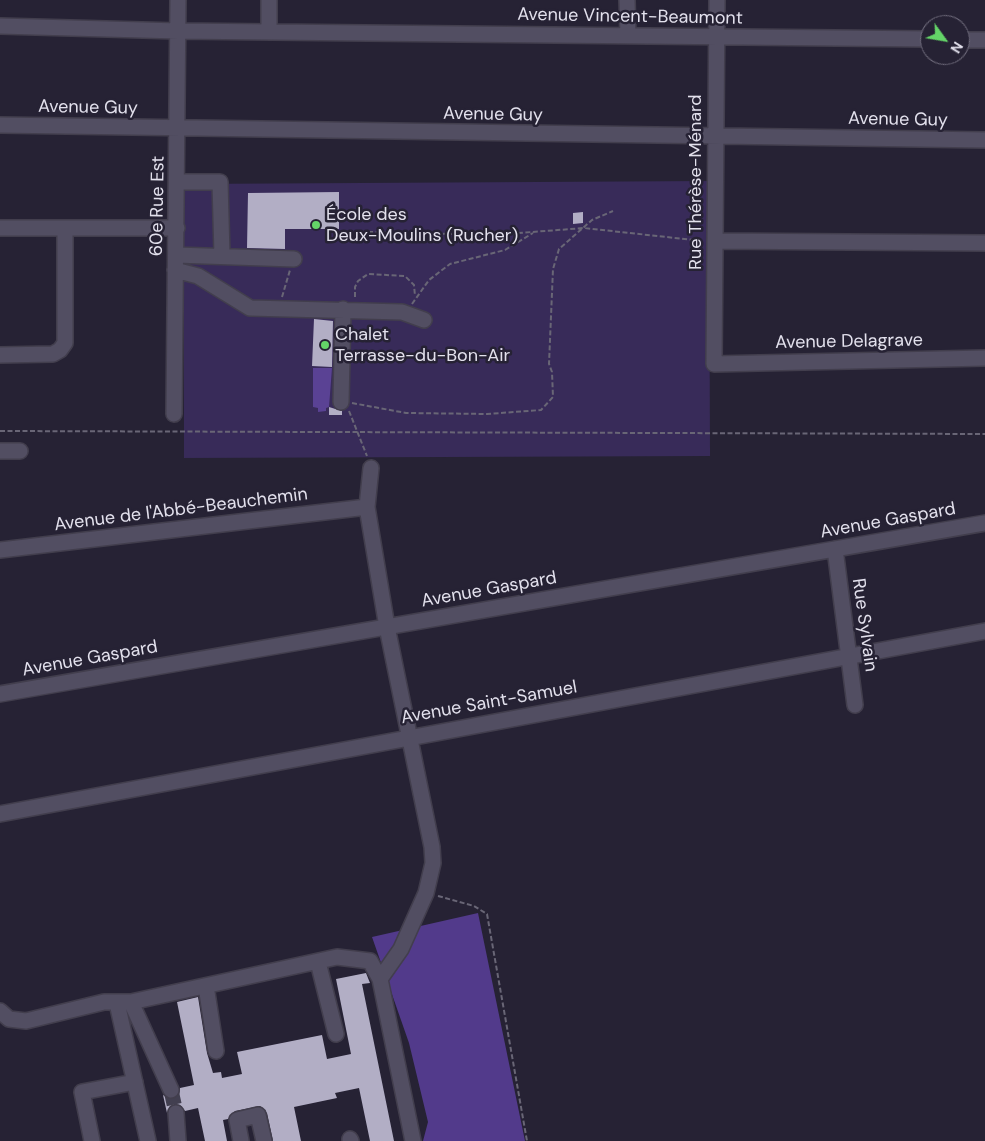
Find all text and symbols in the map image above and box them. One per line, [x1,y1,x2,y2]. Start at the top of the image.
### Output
street label: Avenue Vincent-Beaumont [517,4,743,30]
north arrow [920,15,970,65]
text: N [947,38,967,57]
street label: Rue Thérèse-Ménard [685,94,707,270]
street label: Avenue Guy [38,96,138,120]
street label: Avenue Guy [443,103,543,127]
street label: Avenue Guy [848,108,948,132]
street label: 60e Rue Est [146,156,170,256]
place label: École des Deux-Moulins (Rucher) [326,204,518,246]
marker: École des Deux-Moulins (Rucher) [310,219,322,231]
place label: Chalet Terrasse-du-Bon-Air [335,324,510,366]
street label: Avenue Delagrave [775,330,923,354]
marker: Chalet Terrasse-du-Bon-Air [319,339,331,351]
street label: Avenue de l'Abbé-Beauchemin [53,484,309,536]
street label: Avenue Gaspard [819,498,957,544]
street label: Avenue Gaspard [420,567,558,613]
street label: Rue Sylvain [847,577,881,673]
street label: Avenue Gaspard [21,636,159,682]
street label: Avenue Saint-Samuel [399,677,579,729]

